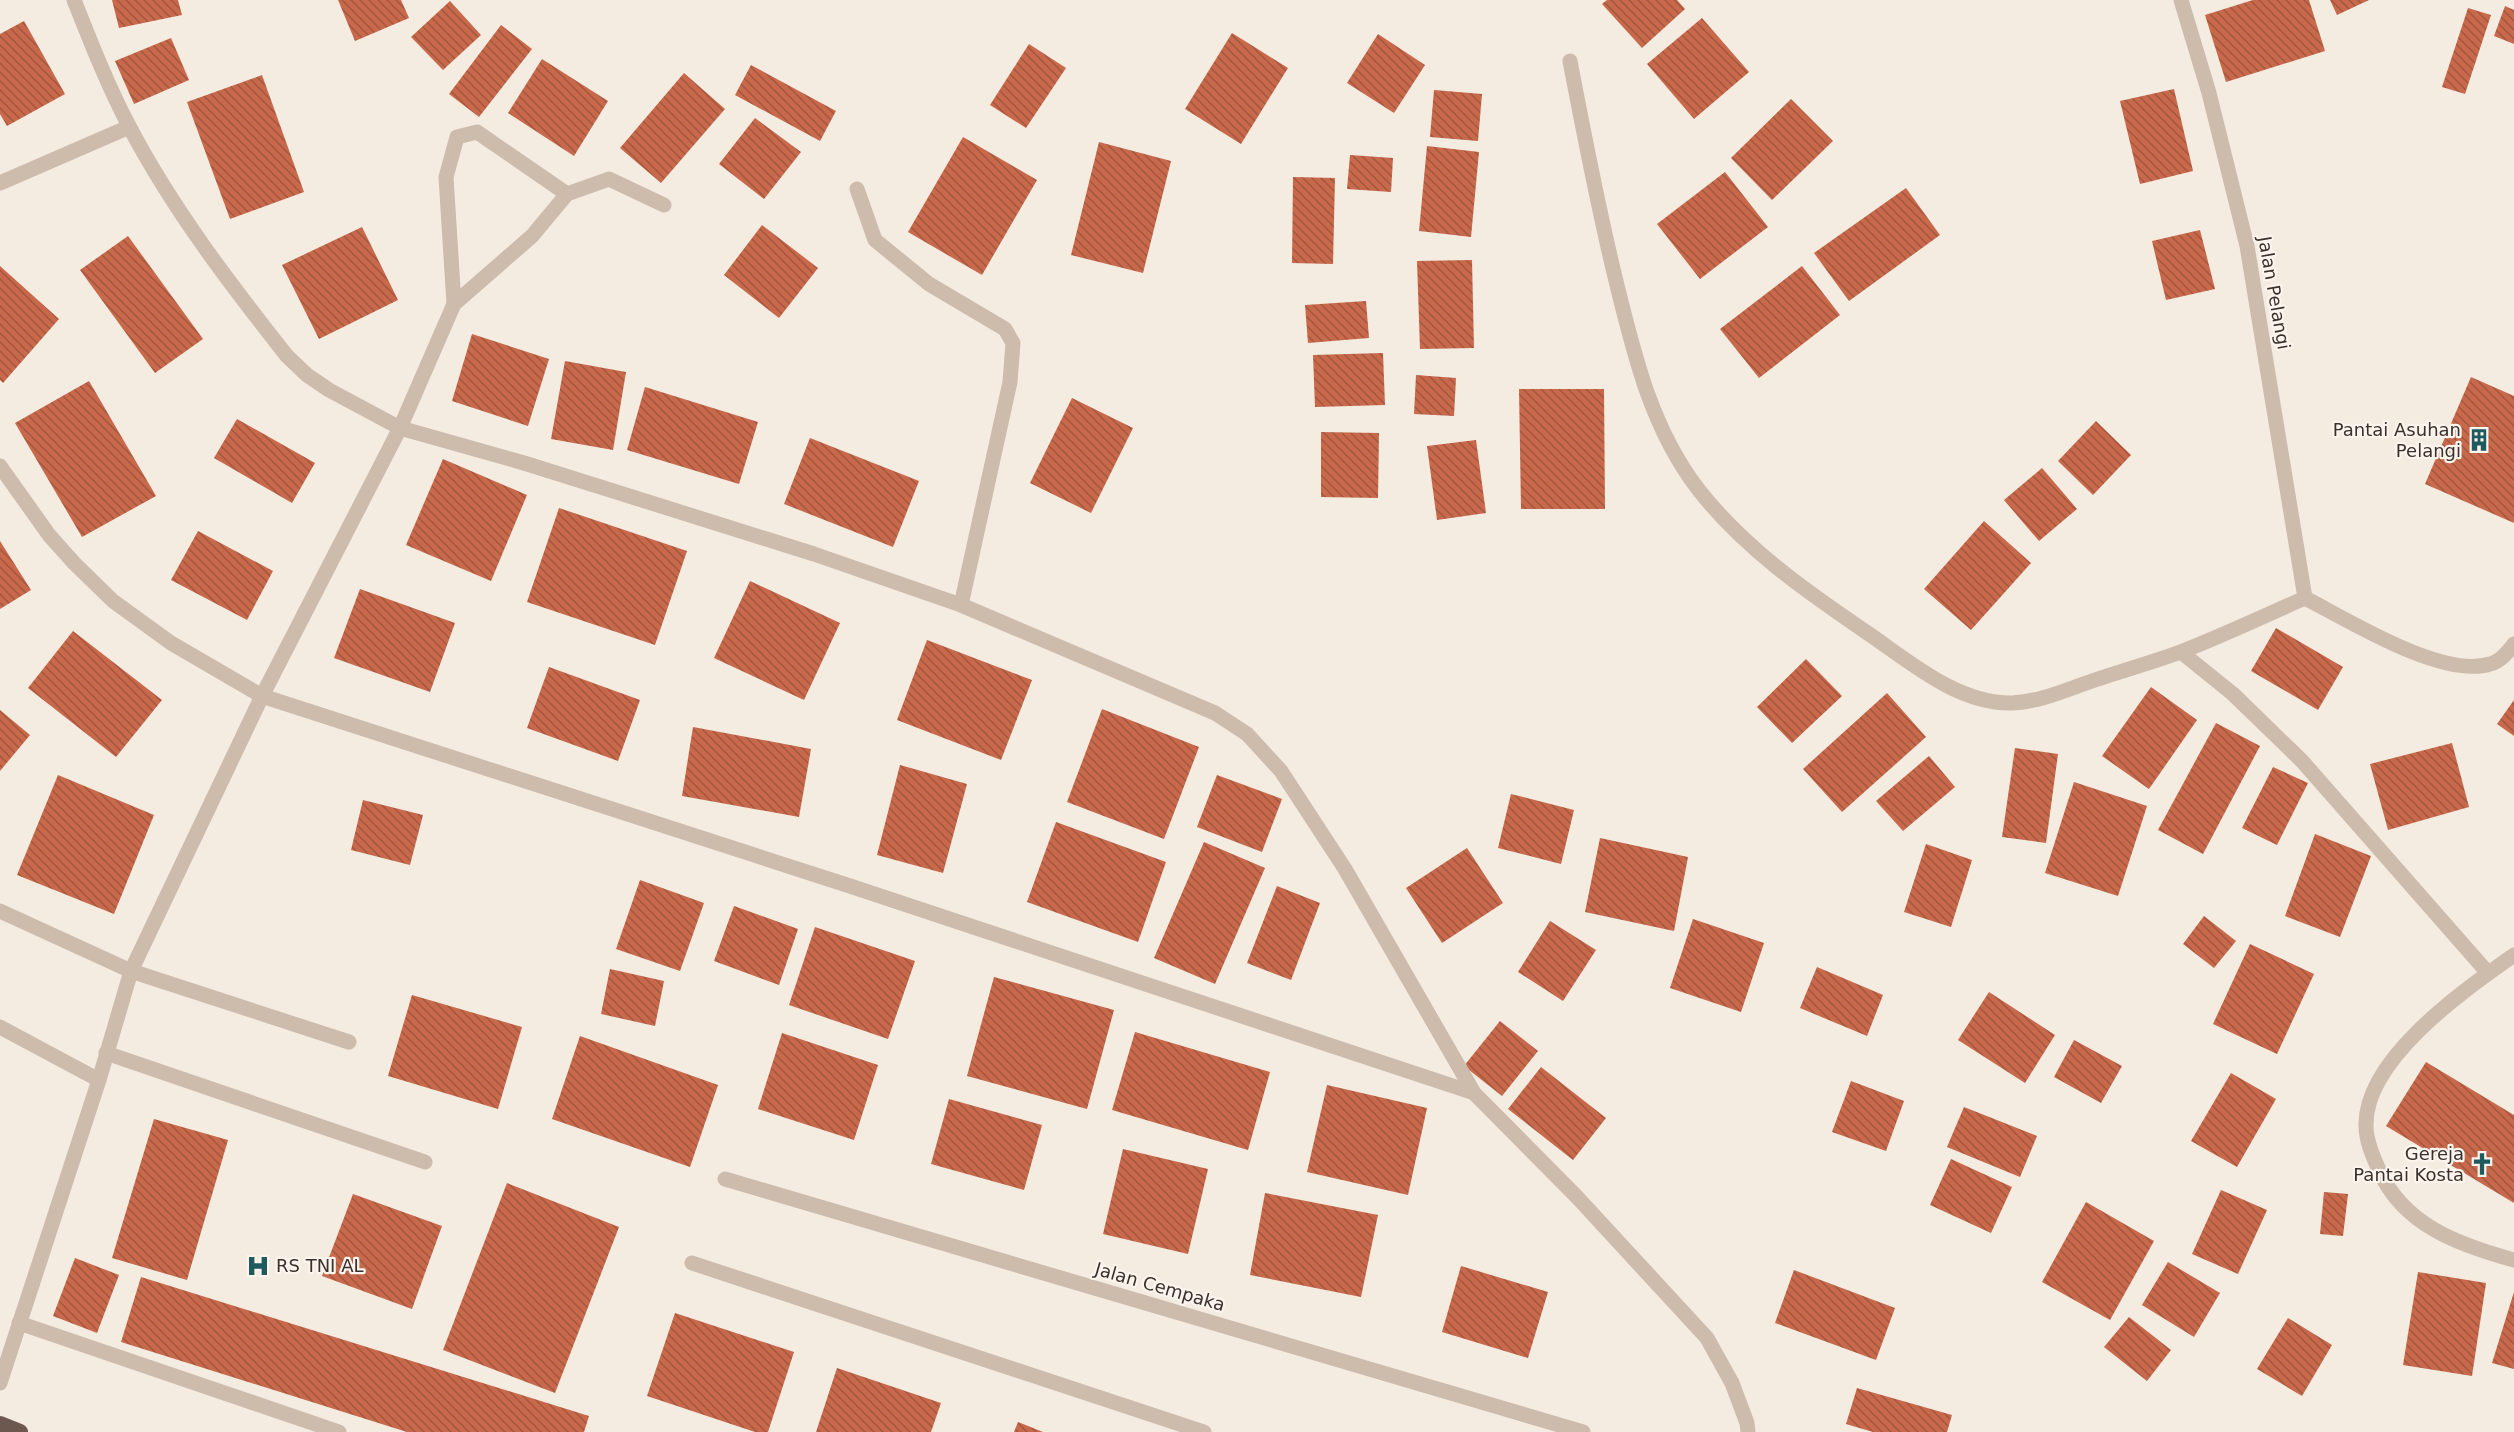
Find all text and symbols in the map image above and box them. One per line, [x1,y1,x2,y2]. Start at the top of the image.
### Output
street label: Jalan Pelangi [2254,234,2295,351]
place label: Pantai Asuhan Pelangi [2333,419,2461,461]
building icon: Pantai Asuhan Pelangi [2466,427,2492,453]
place label: Gereja Pantai Kosta [2353,1143,2464,1185]
church icon: Gereja Pantai Kosta [2469,1151,2495,1177]
hospital icon: RS TNI AL [245,1253,271,1279]
place label: RS TNI AL [276,1255,364,1276]
street label: Jalan Cempaka [1092,1258,1228,1315]

